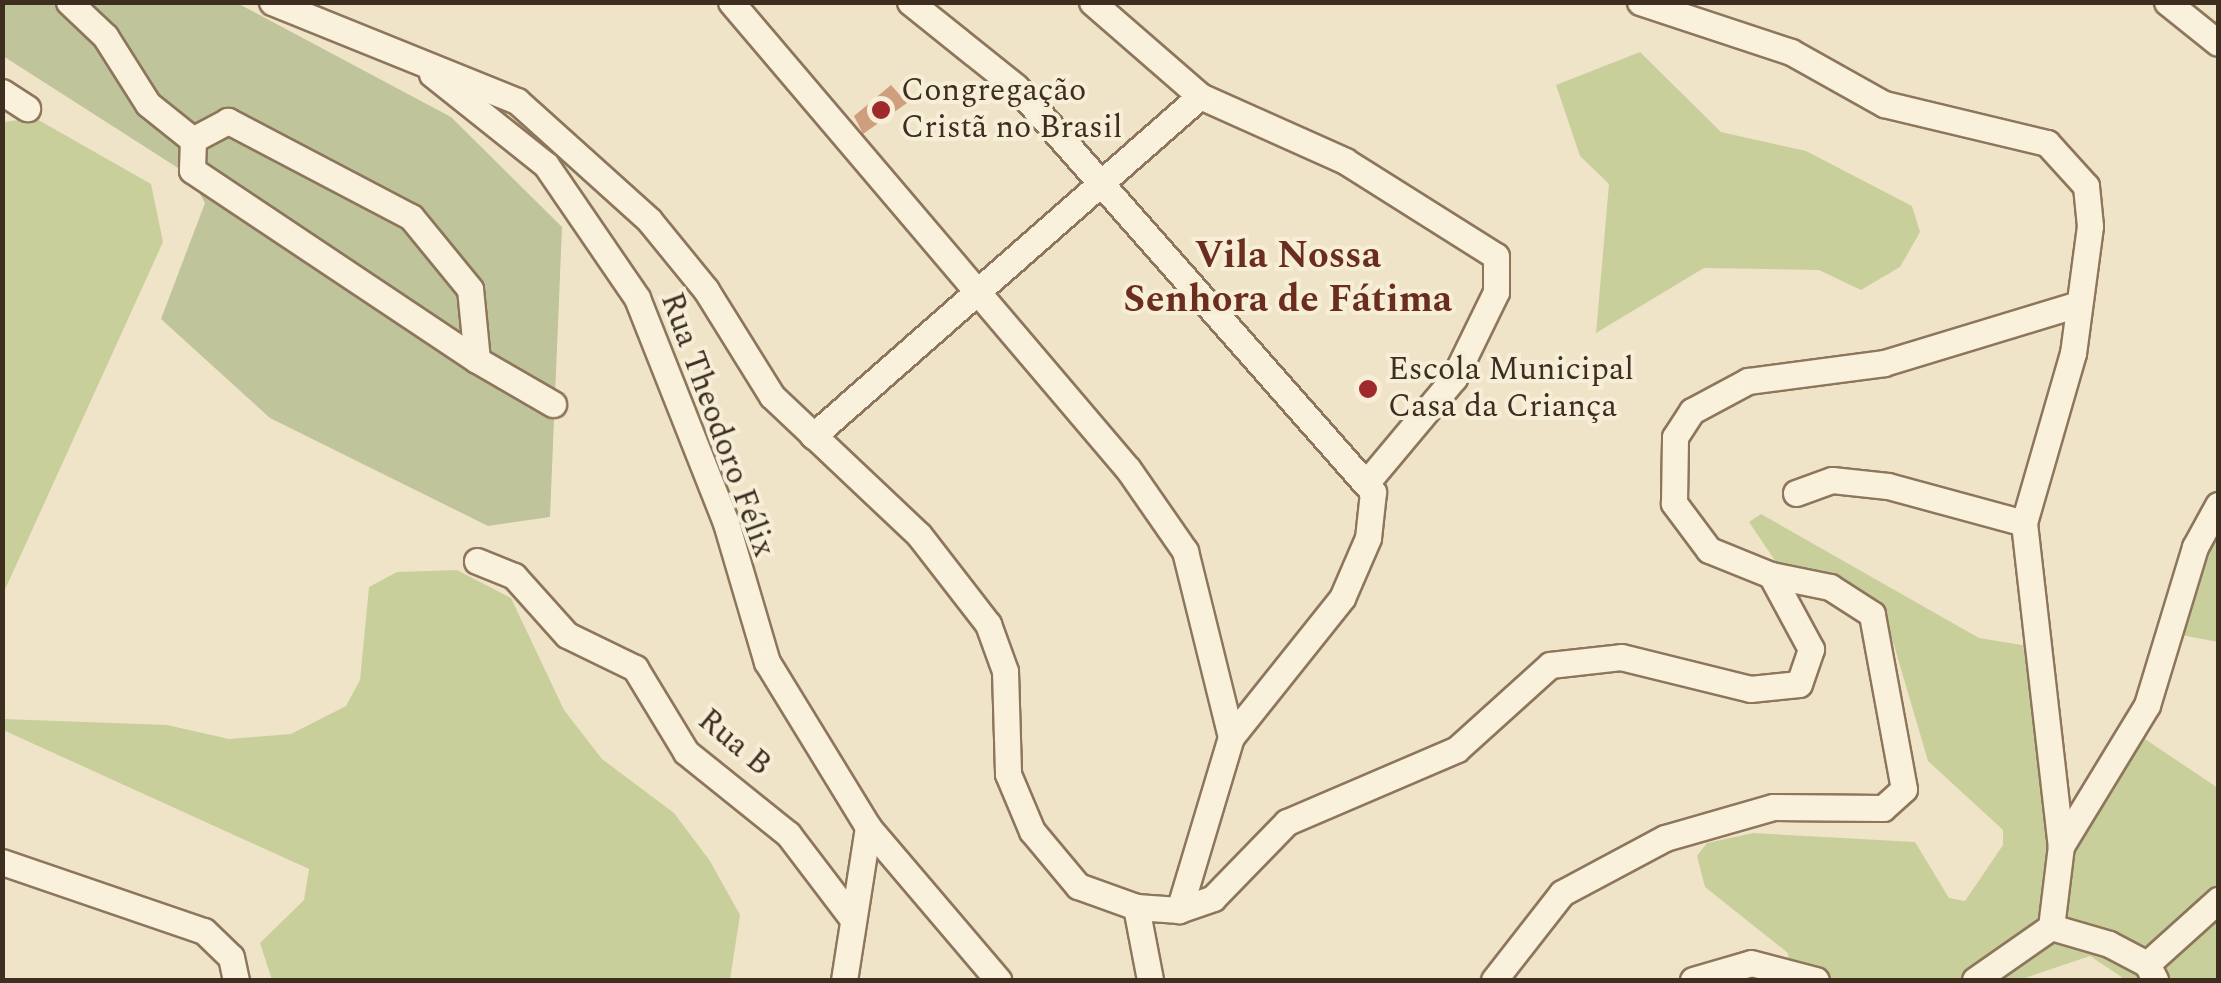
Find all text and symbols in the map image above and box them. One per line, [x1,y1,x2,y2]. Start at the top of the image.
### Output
place label: Congregação Cristã no Brasil [901,73,1122,148]
marker: Congregação Cristã no Brasil [870,99,892,121]
district label: Vila Nossa Senhora de Fátima [1124,234,1452,323]
street label: Rua Theodoro Félix [651,288,783,562]
place label: Escola Municipal Casa da Criança [1388,352,1634,427]
marker: Escola Municipal Casa da Criança [1357,378,1379,400]
street label: Rua B [690,701,778,785]

